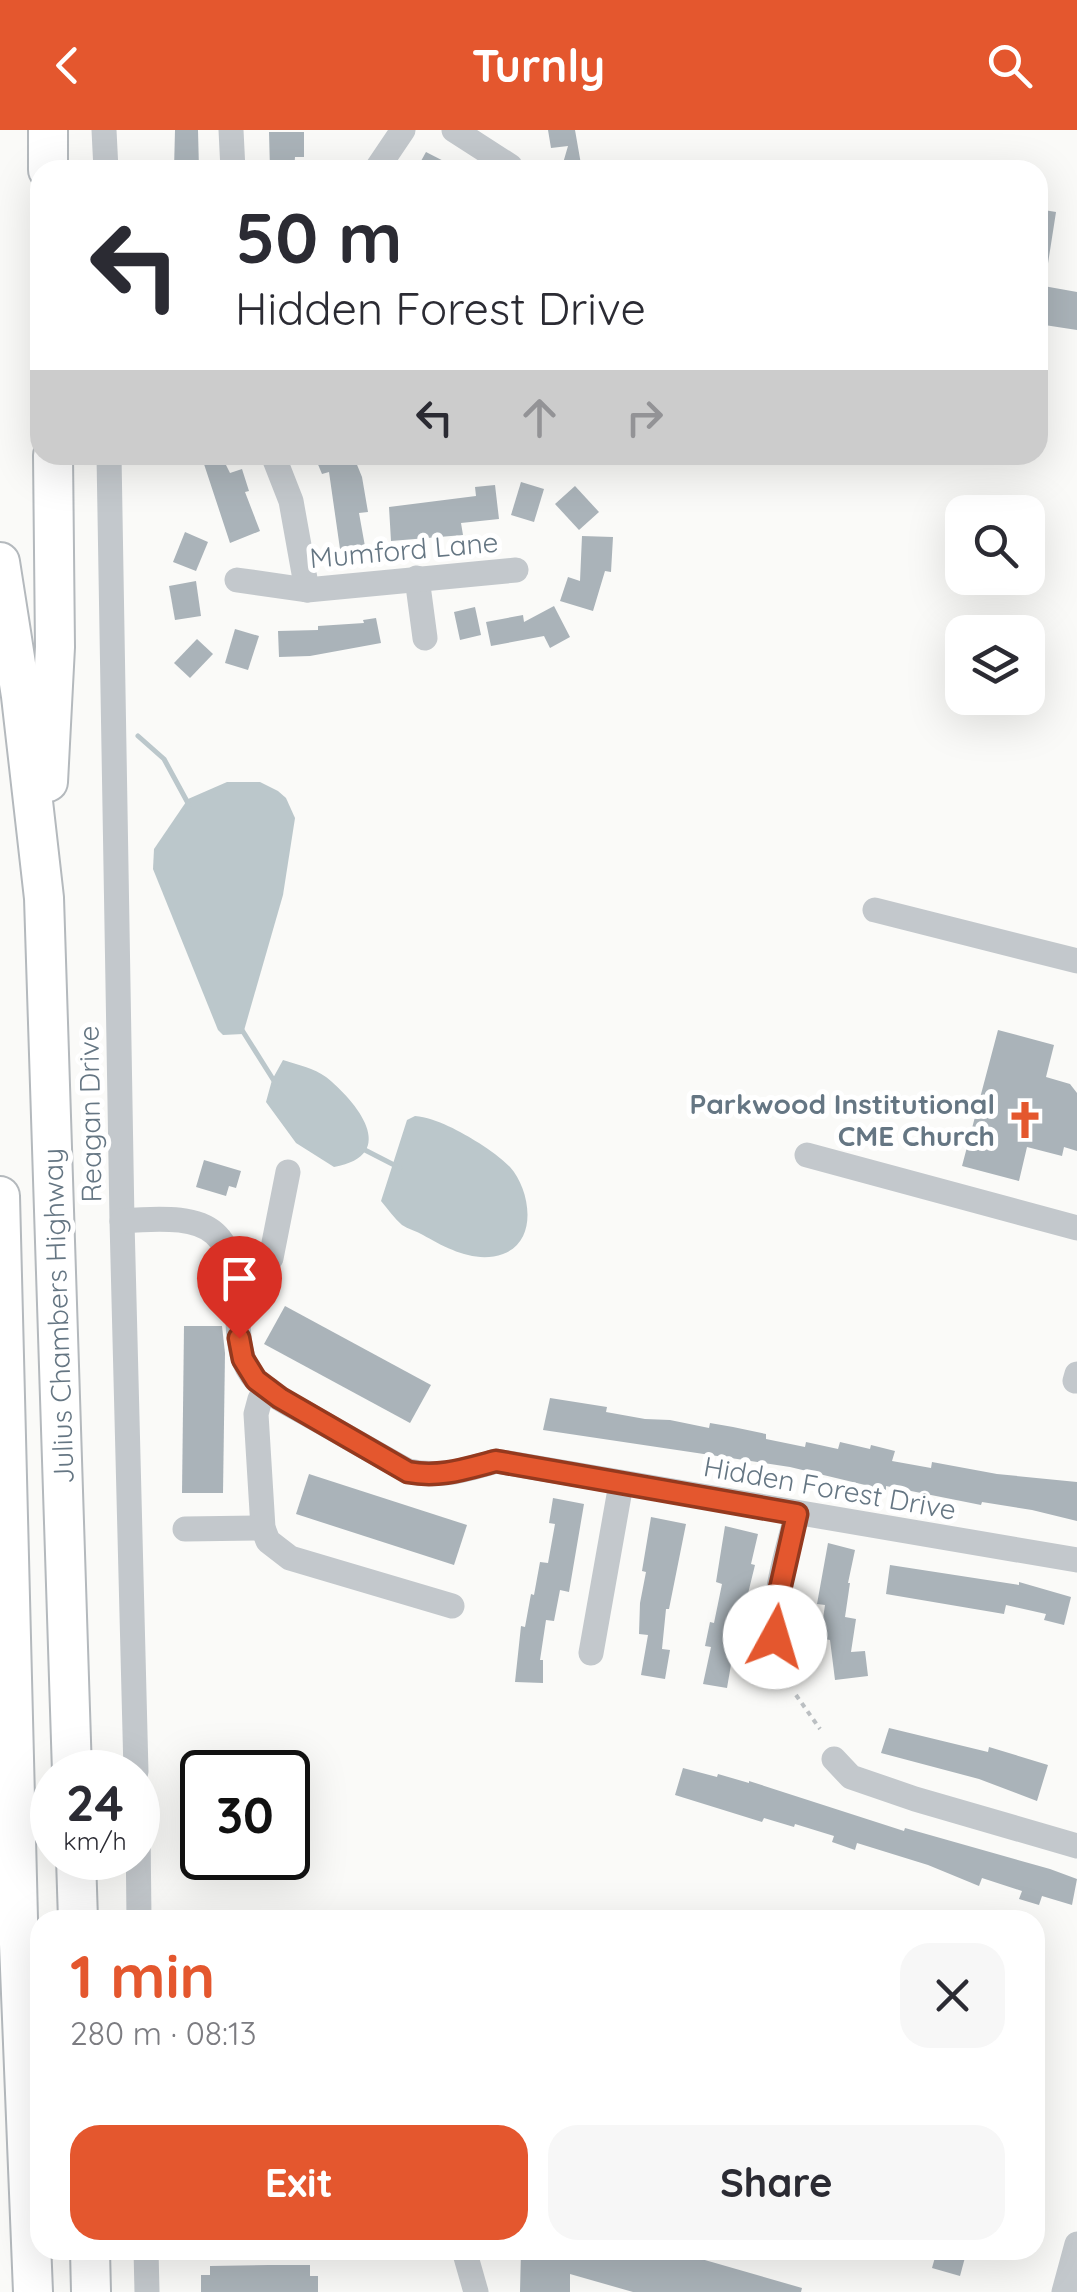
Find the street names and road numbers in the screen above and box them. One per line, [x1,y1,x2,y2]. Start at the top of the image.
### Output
street label: Mumford Lane [308,524,500,575]
street label: Reagan Drive [70,1025,109,1203]
street label: Julius Chambers Highway [34,1148,81,1484]
street label: Hidden Forest Drive [701,1448,959,1527]

